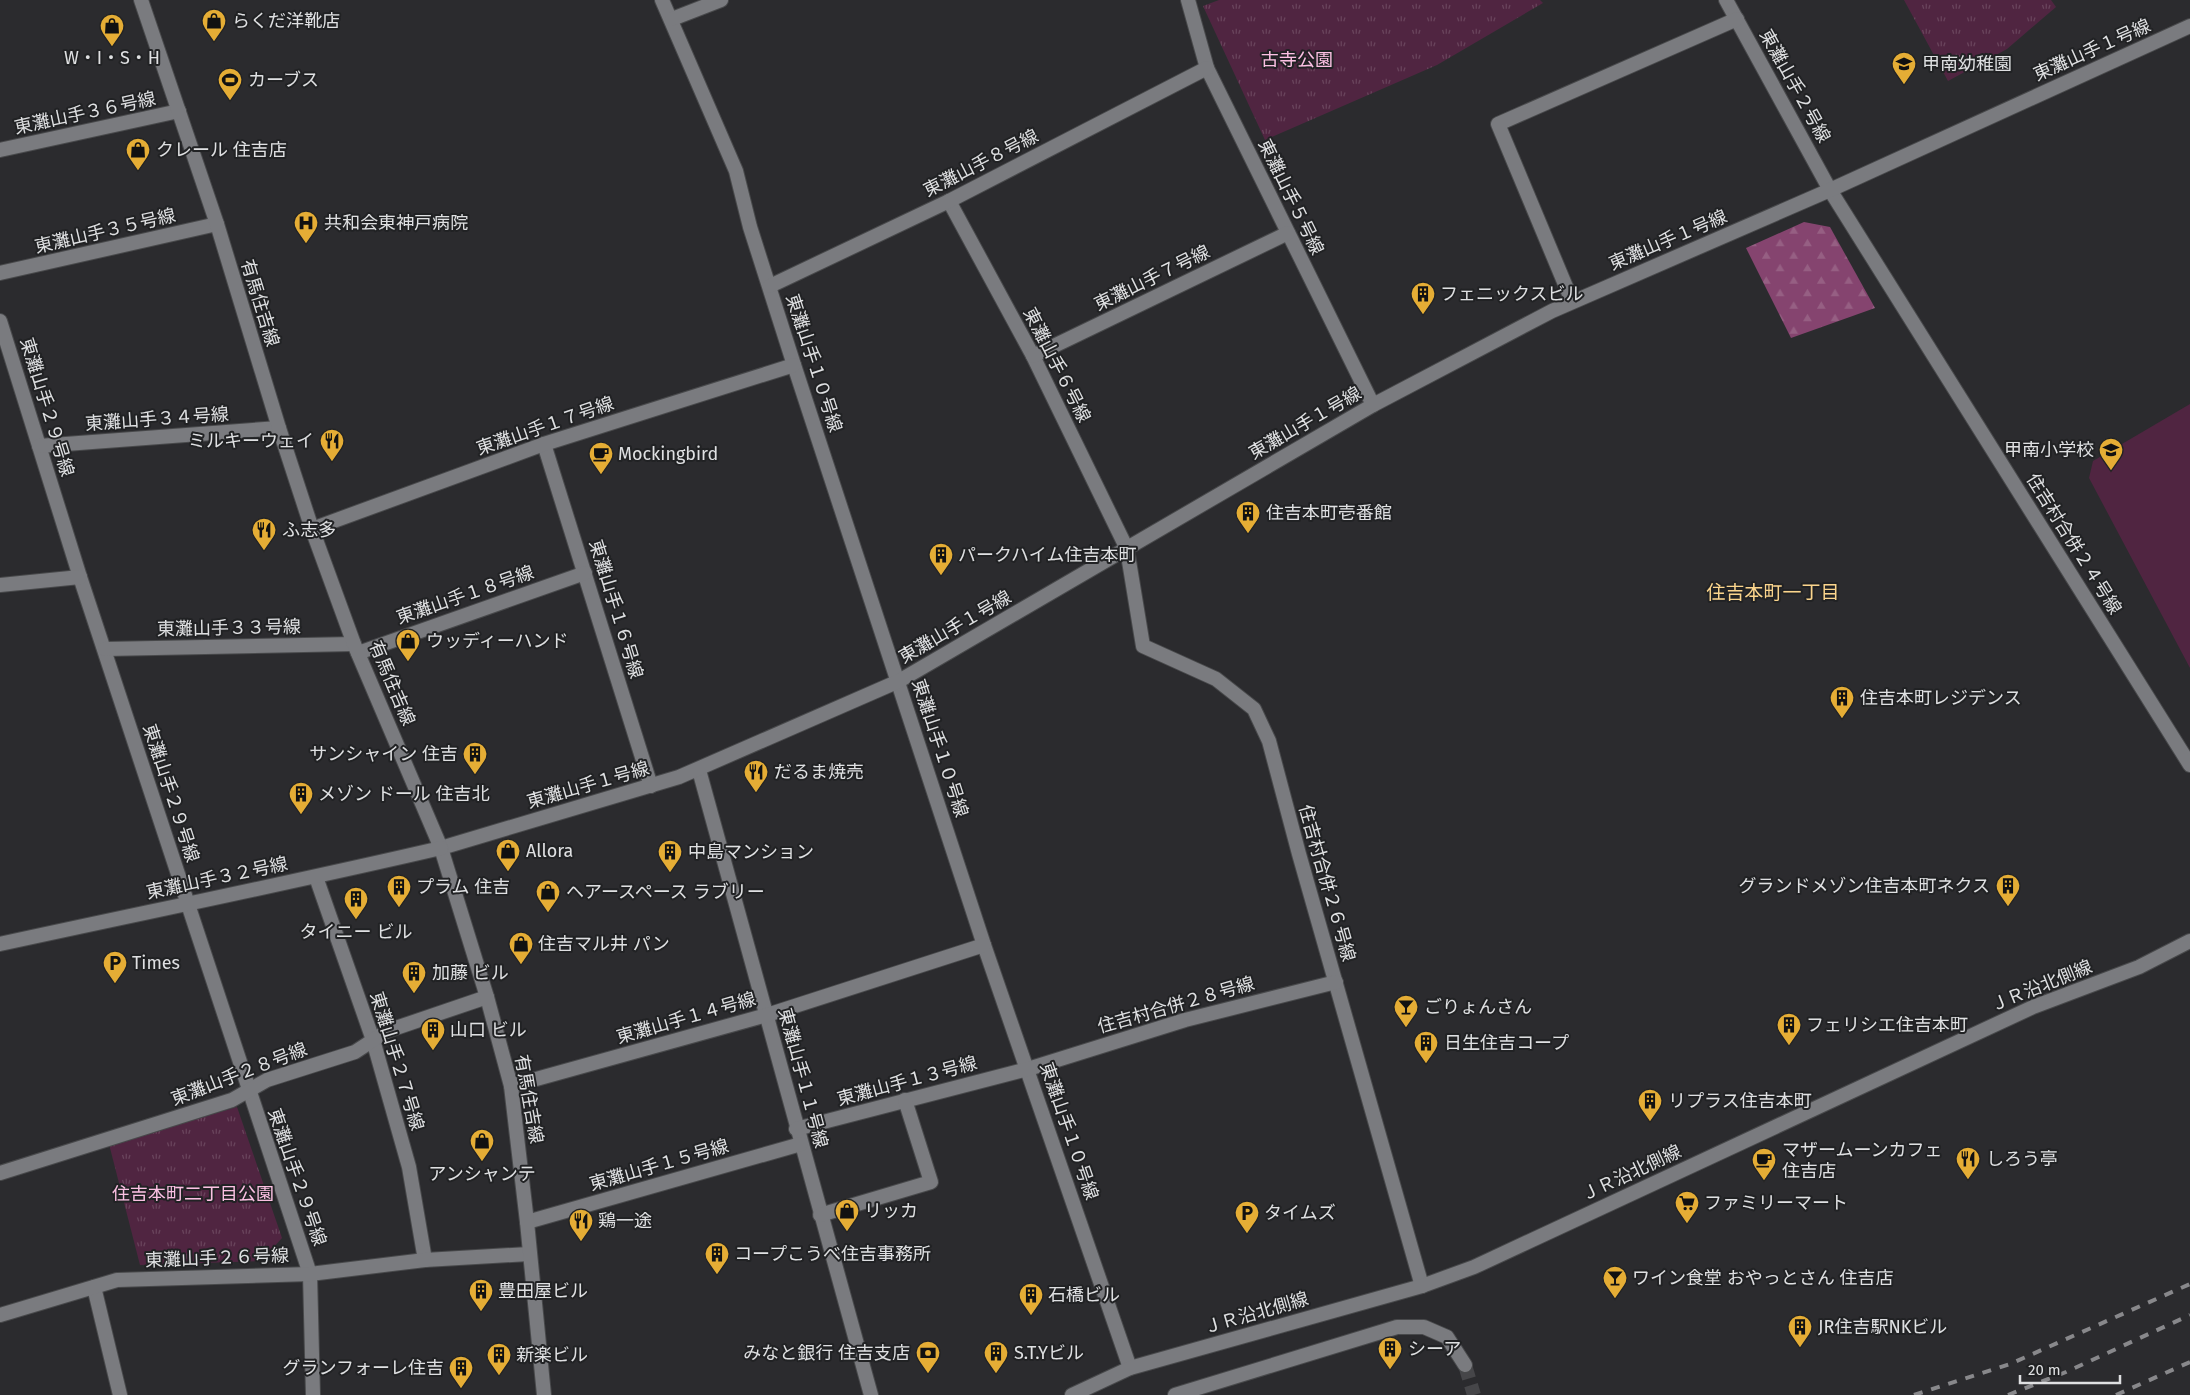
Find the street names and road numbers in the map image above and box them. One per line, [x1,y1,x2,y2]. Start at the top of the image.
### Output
street label: 東灘山手１号線 [2030,14,2154,86]
street label: 東灘山手２号線 [1755,26,1835,146]
street label: 東灘山手３６号線 [12,87,158,139]
street label: 東灘山手８号線 [920,125,1042,201]
street label: 東灘山手５号線 [1253,136,1329,258]
street label: 東灘山手３５号線 [32,204,178,258]
street label: 東灘山手１号線 [1606,205,1730,275]
street label: 東灘山手７号線 [1091,240,1213,316]
street label: 有馬住吉線 [236,257,284,349]
street label: 東灘山手１０号線 [781,291,847,435]
street label: 東灘山手６号線 [1019,304,1095,426]
street label: 東灘山手２９号線 [15,335,79,479]
street label: 東灘山手１号線 [1245,382,1365,464]
street label: 東灘山手１７号線 [473,392,617,460]
street label: 東灘山手３４号線 [84,403,230,435]
street label: 住吉村合併２４号線 [2022,469,2126,619]
street label: 東灘山手１６号線 [584,537,648,681]
street label: 東灘山手１８号線 [393,561,537,629]
street label: 東灘山手１号線 [895,586,1015,668]
street label: 東灘山手３３号線 [157,616,301,640]
street label: 有馬住吉線 [364,637,420,729]
street label: 東灘山手１０号線 [907,676,973,820]
street label: 東灘山手２９号線 [138,721,204,865]
street label: 東灘山手１号線 [524,757,652,813]
street label: 住吉村合併２６号線 [1294,802,1360,964]
street label: 東灘山手３２号線 [144,852,290,904]
street label: ＪＲ沿北側線 [1987,956,2095,1016]
street label: 住吉村合併２８号線 [1095,972,1257,1038]
street label: 東灘山手１４号線 [614,988,758,1048]
street label: 東灘山手２７号線 [365,989,429,1133]
street label: 東灘山手１１号線 [774,1006,832,1150]
street label: 東灘山手２８号線 [168,1038,310,1110]
street label: 東灘山手１３号線 [835,1052,979,1110]
street label: 有馬住吉線 [510,1053,548,1145]
street label: 東灘山手１０号線 [1035,1059,1103,1203]
street label: 東灘山手２９号線 [263,1105,331,1249]
street label: 東灘山手１５号線 [587,1135,731,1195]
street label: ＪＲ沿北側線 [1577,1140,1685,1206]
street label: 東灘山手２６号線 [145,1244,289,1272]
street label: ＪＲ沿北側線 [1201,1288,1311,1338]

